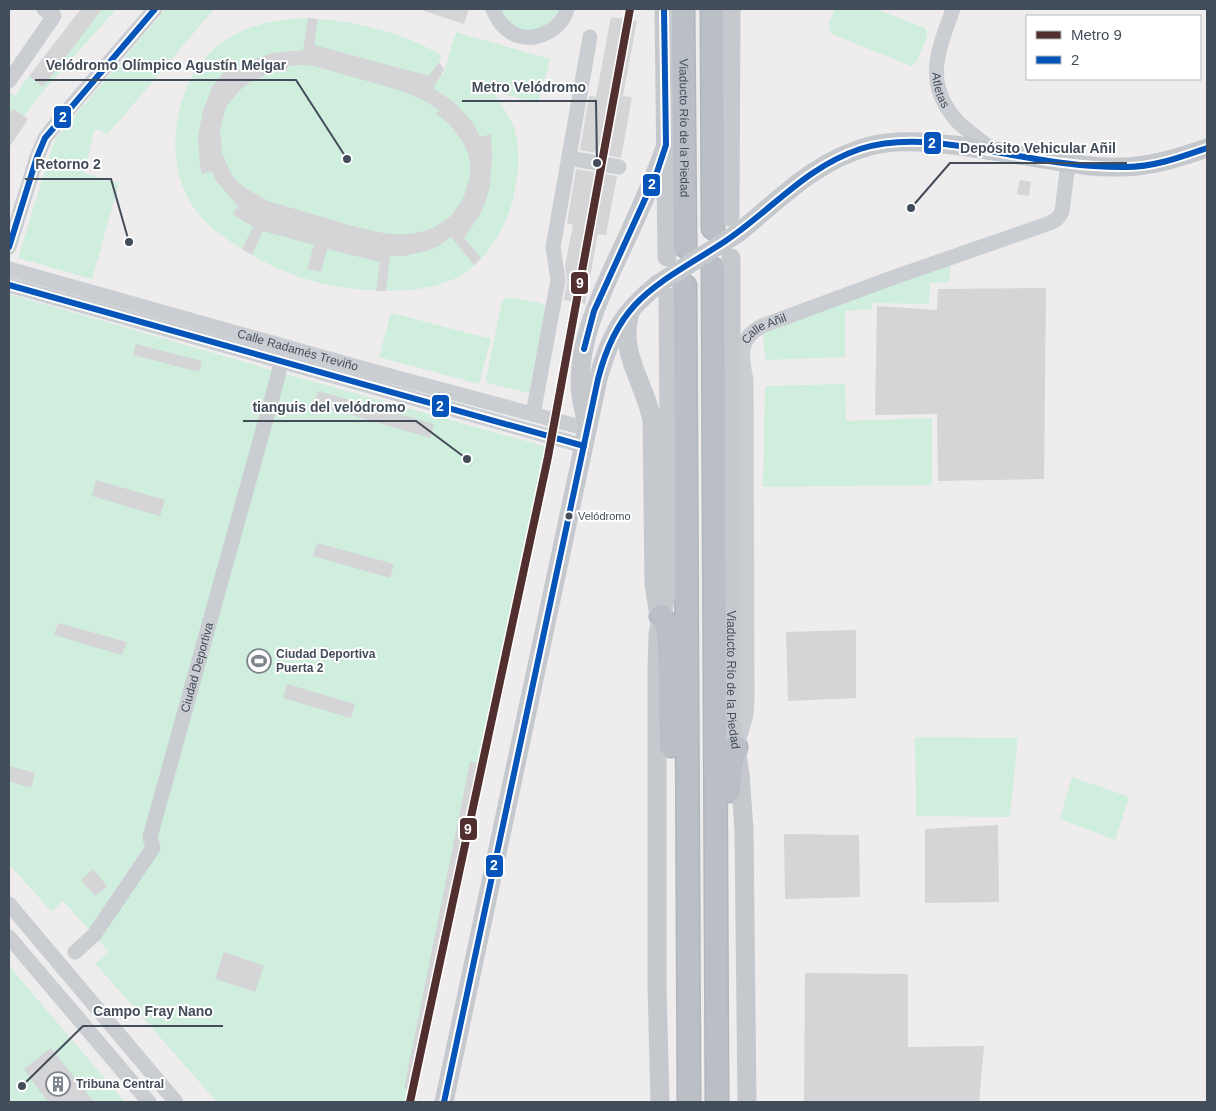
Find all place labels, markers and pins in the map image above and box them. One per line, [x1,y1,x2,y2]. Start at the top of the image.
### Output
callout: Velódromo Olímpico Agustín Melgar [35,51,296,80]
callout: Metro Velódromo [462,72,596,101]
callout: Depósito Vehicular Añil [950,134,1127,163]
callout: Retorno 2 [25,150,111,179]
callout: tianguis del velódromo [243,392,416,421]
place label: Velódromo [578,510,631,522]
marker: Velódromo [564,511,574,521]
place label: Ciudad Deportiva Puerta 2 [276,647,376,675]
sports icon: Ciudad Deportiva Puerta 2 [246,648,272,674]
callout: Campo Fray Nano [83,997,223,1026]
building icon: Tribuna Central [45,1071,71,1097]
place label: Tribuna Central [76,1077,164,1091]

